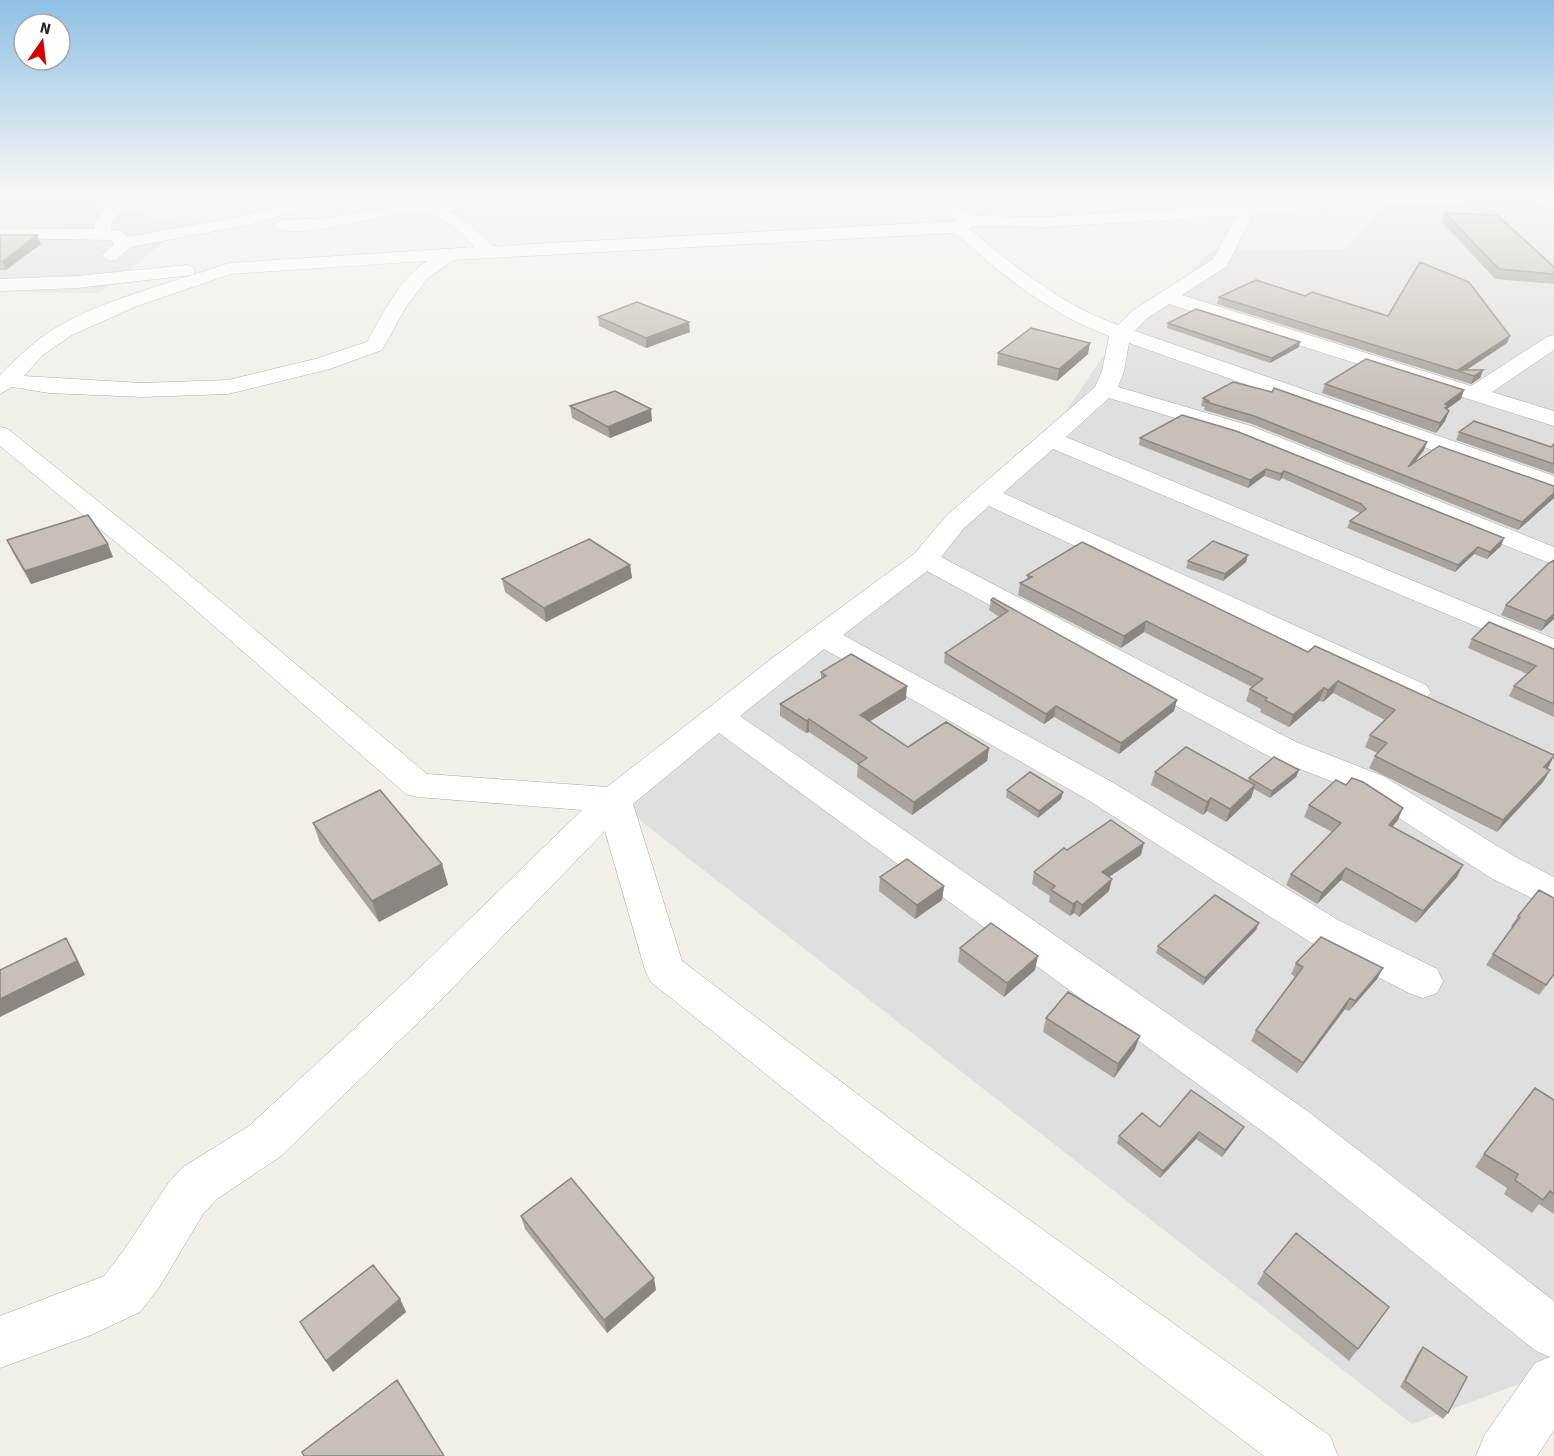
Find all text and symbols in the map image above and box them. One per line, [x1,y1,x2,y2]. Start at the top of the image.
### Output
north arrow [12,12,72,72]
text: N [38,16,53,40]

